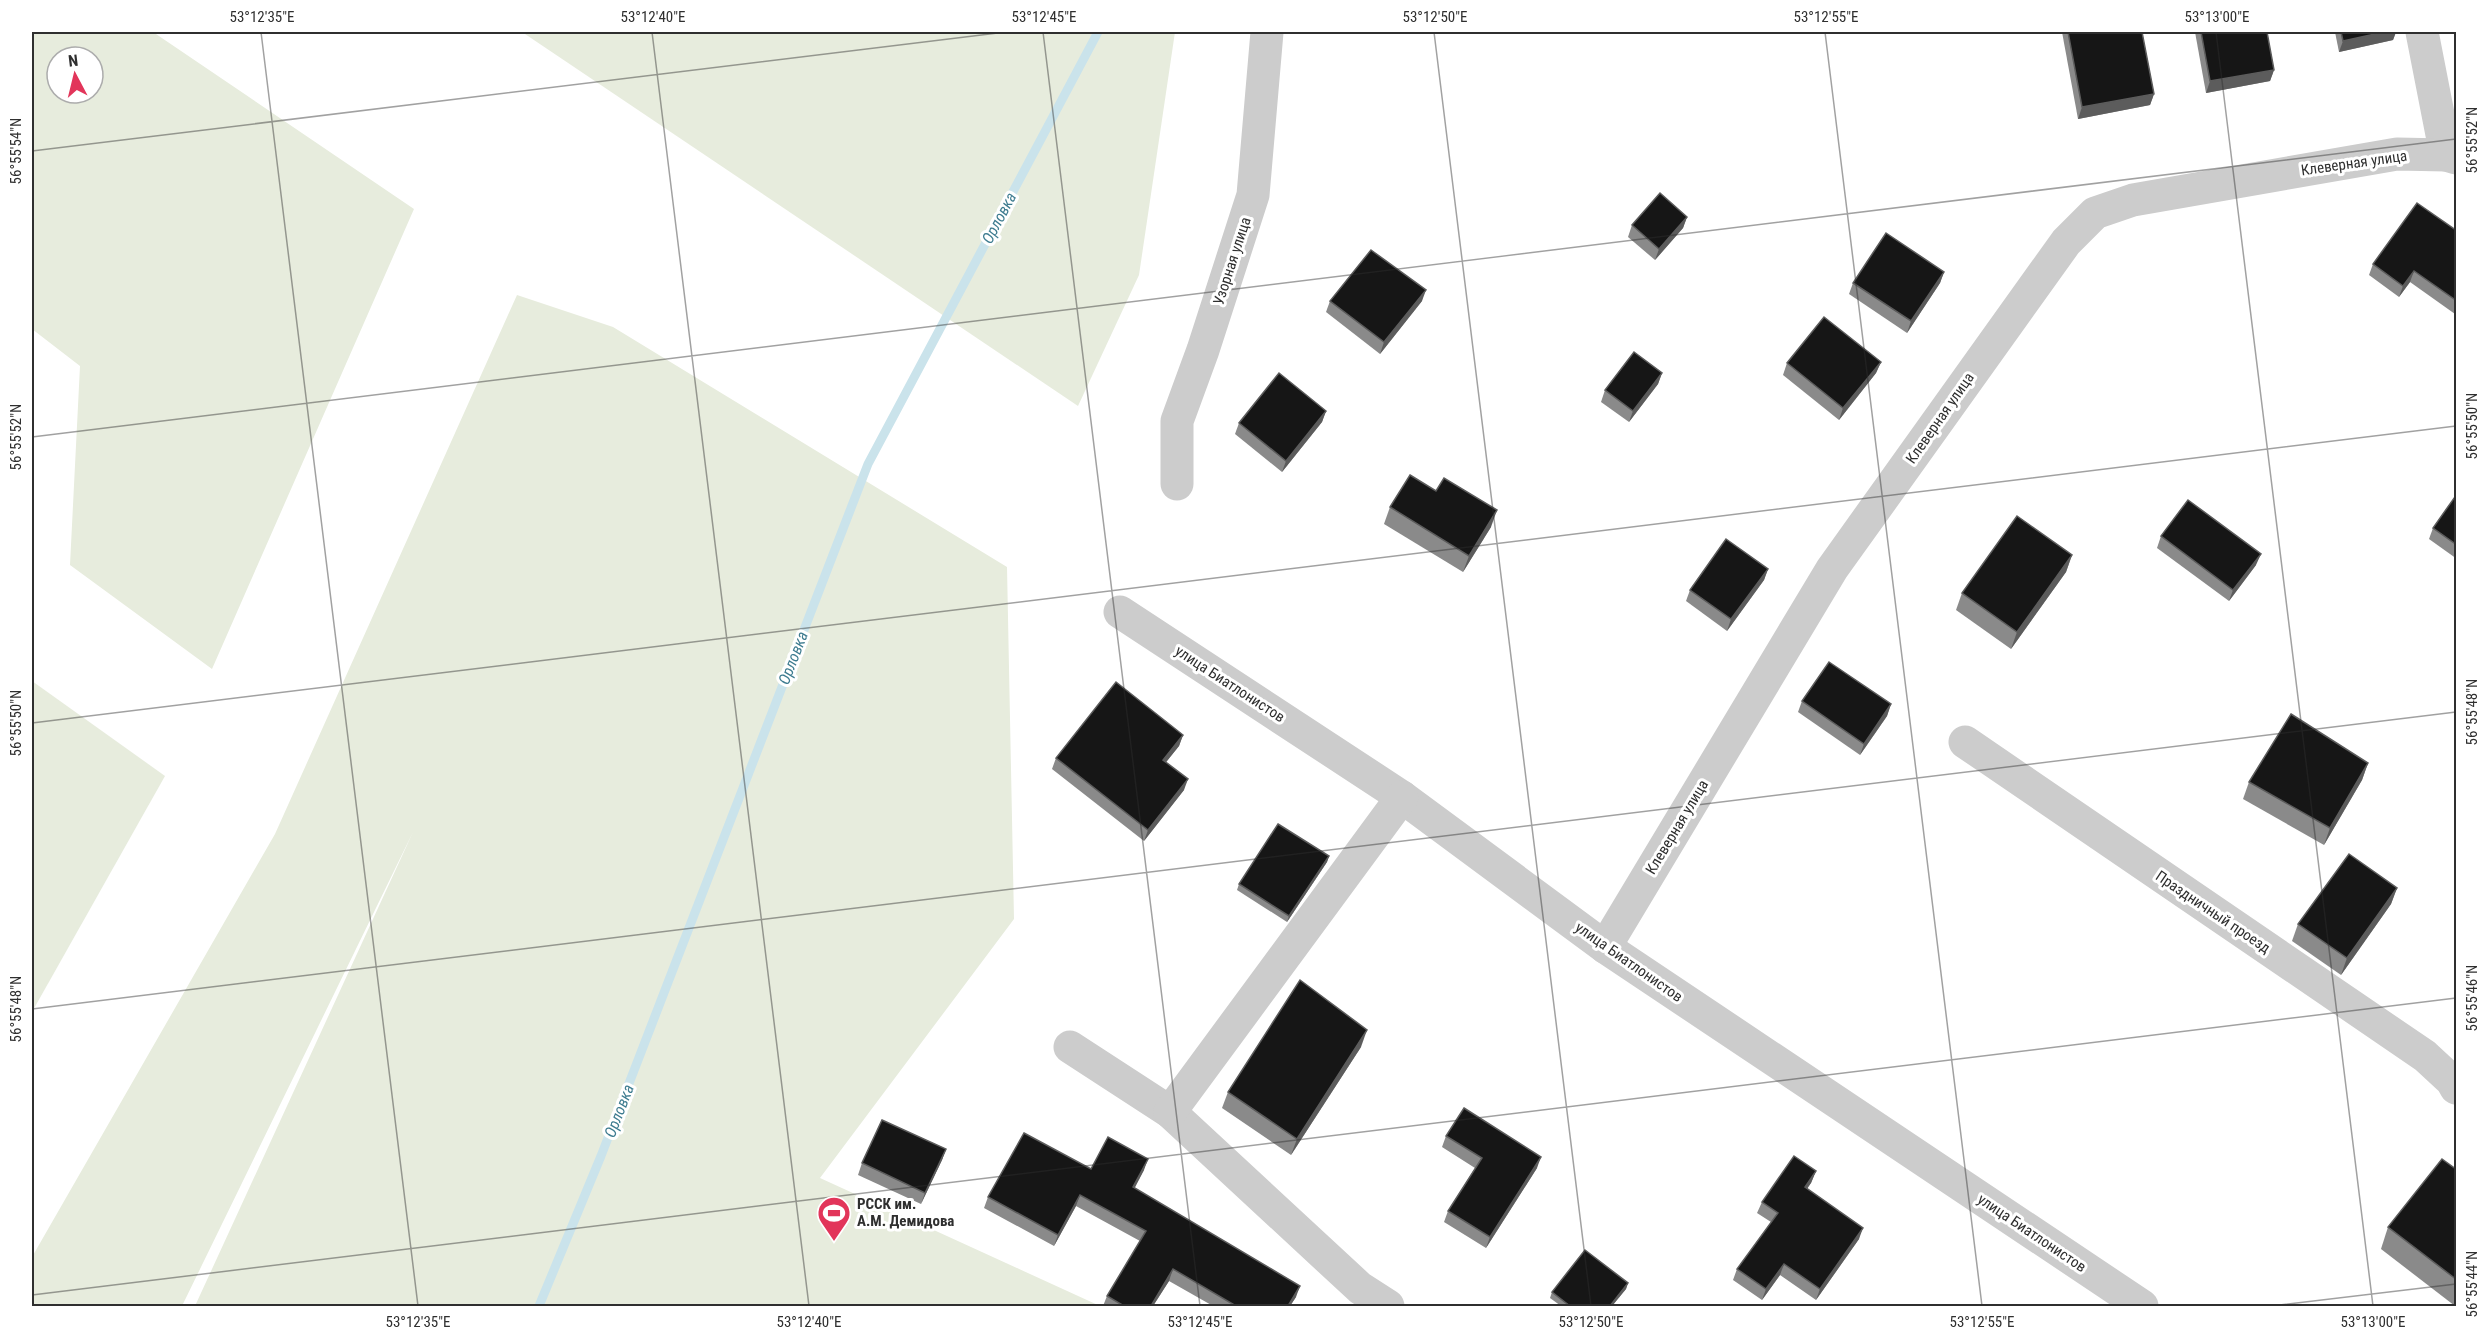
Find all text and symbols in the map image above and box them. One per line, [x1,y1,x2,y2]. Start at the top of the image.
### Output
text: 53°12'35"E [230,8,294,26]
text: 53°12'40"E [621,8,685,26]
text: 53°12'45"E [1012,8,1076,26]
text: 53°12'50"E [1403,8,1467,26]
text: 53°12'55"E [1794,8,1858,26]
text: 53°13'00"E [2185,8,2249,26]
north arrow [45,45,105,105]
text: N [67,51,79,71]
text: 56°55'52"N [2463,107,2481,173]
text: 56°55'54"N [7,118,25,184]
street label: Клеверная улица [2300,147,2408,179]
water label: Орловка [978,189,1020,247]
street label: Узорная улица [1209,215,1255,307]
street label: Клеверная улица [1902,369,1978,467]
text: 56°55'50"N [2463,393,2481,459]
text: 56°55'52"N [7,404,25,470]
water label: Орловка [774,629,812,687]
street label: улица Биатлонистов [1172,642,1288,726]
text: 56°55'48"N [2463,679,2481,745]
text: 56°55'50"N [7,690,25,756]
street label: Клеверная улица [1642,777,1712,877]
street label: Праздничный проезд [2152,867,2274,957]
street label: улица Биатлонистов [1572,918,1686,1006]
text: 56°55'46"N [2463,965,2481,1031]
text: 56°55'48"N [7,976,25,1042]
water label: Орловка [600,1082,638,1140]
street label: улица Биатлонистов [1974,1190,2090,1276]
sports icon: РССК им. А.М. Демидова [816,1195,852,1242]
place label: РССК им. А.М. Демидова [857,1195,954,1230]
text: 56°55'44"N [2463,1251,2481,1317]
text: 53°12'35"E [386,1313,450,1331]
text: 53°12'40"E [777,1313,841,1331]
text: 53°12'45"E [1168,1313,1232,1331]
text: 53°12'50"E [1559,1313,1623,1331]
text: 53°12'55"E [1950,1313,2014,1331]
text: 53°13'00"E [2341,1313,2405,1331]

